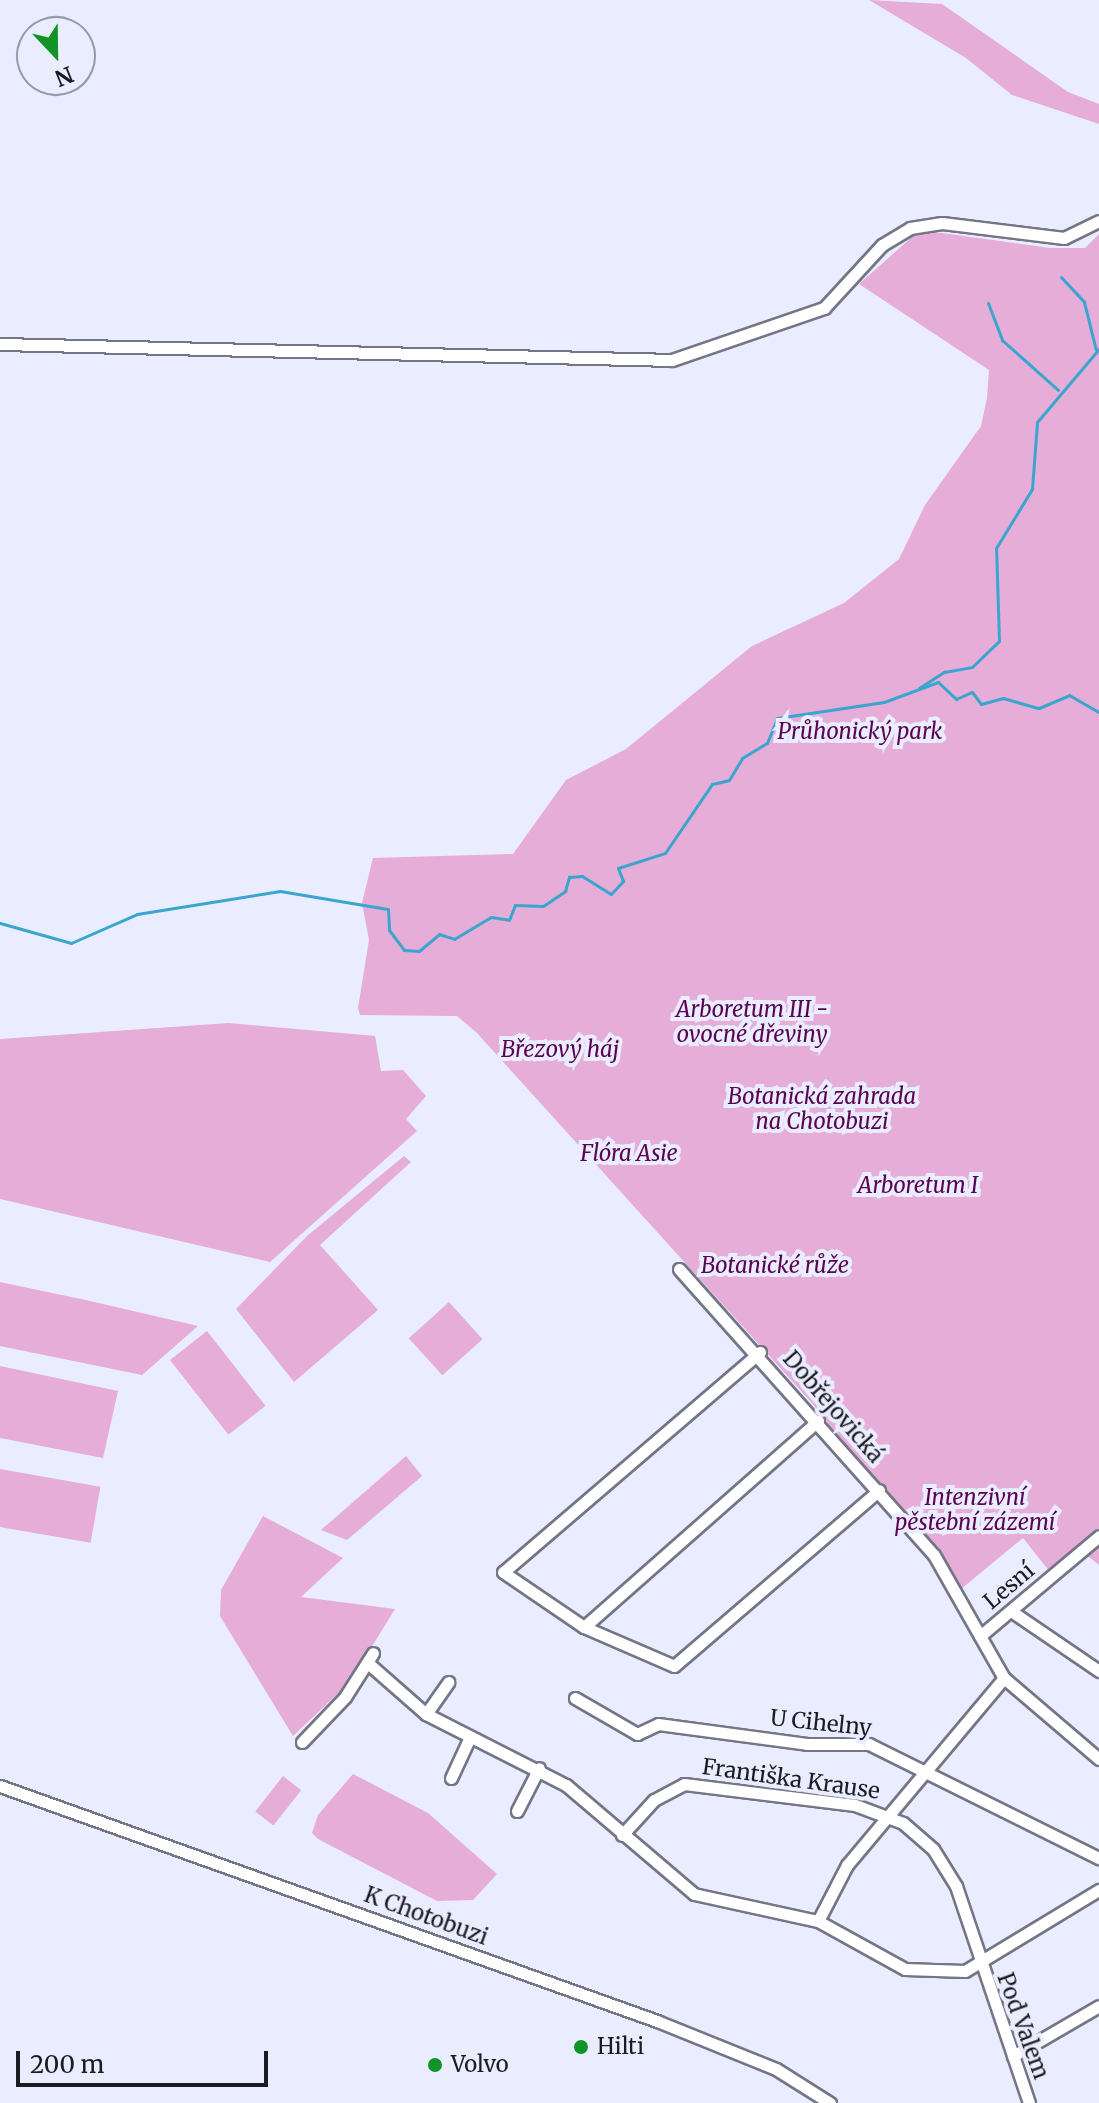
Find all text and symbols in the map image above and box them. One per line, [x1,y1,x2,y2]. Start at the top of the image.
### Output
north arrow [16,16,96,96]
text: N [51,60,78,93]
park label: Průhonický park [778,719,942,745]
park label: Arboretum III - ovocné dřeviny [676,996,828,1048]
park label: Březový háj [501,1037,619,1063]
park label: Botanická zahrada na Chotobuzi [728,1083,916,1134]
park label: Flóra Asie [580,1141,678,1167]
park label: Arboretum I [858,1173,978,1199]
park label: Botanické růže [701,1253,849,1279]
street label: Dobřejovická [777,1346,889,1468]
park label: Intenzivní pěstební zázemí [895,1484,1055,1536]
street label: Lesní [978,1557,1040,1615]
street label: U Cihelny [769,1705,873,1741]
street label: Františka Krause [701,1753,881,1805]
street label: K Chotobuzi [361,1881,491,1951]
street label: Pod Valem [992,1969,1054,2083]
place label: Hilti [597,2034,644,2060]
scale bar [20,2035,272,2085]
marker: Hilti [572,2038,590,2056]
text: 200 m [30,2049,104,2080]
place label: Volvo [451,2052,509,2078]
marker: Volvo [426,2056,444,2074]

